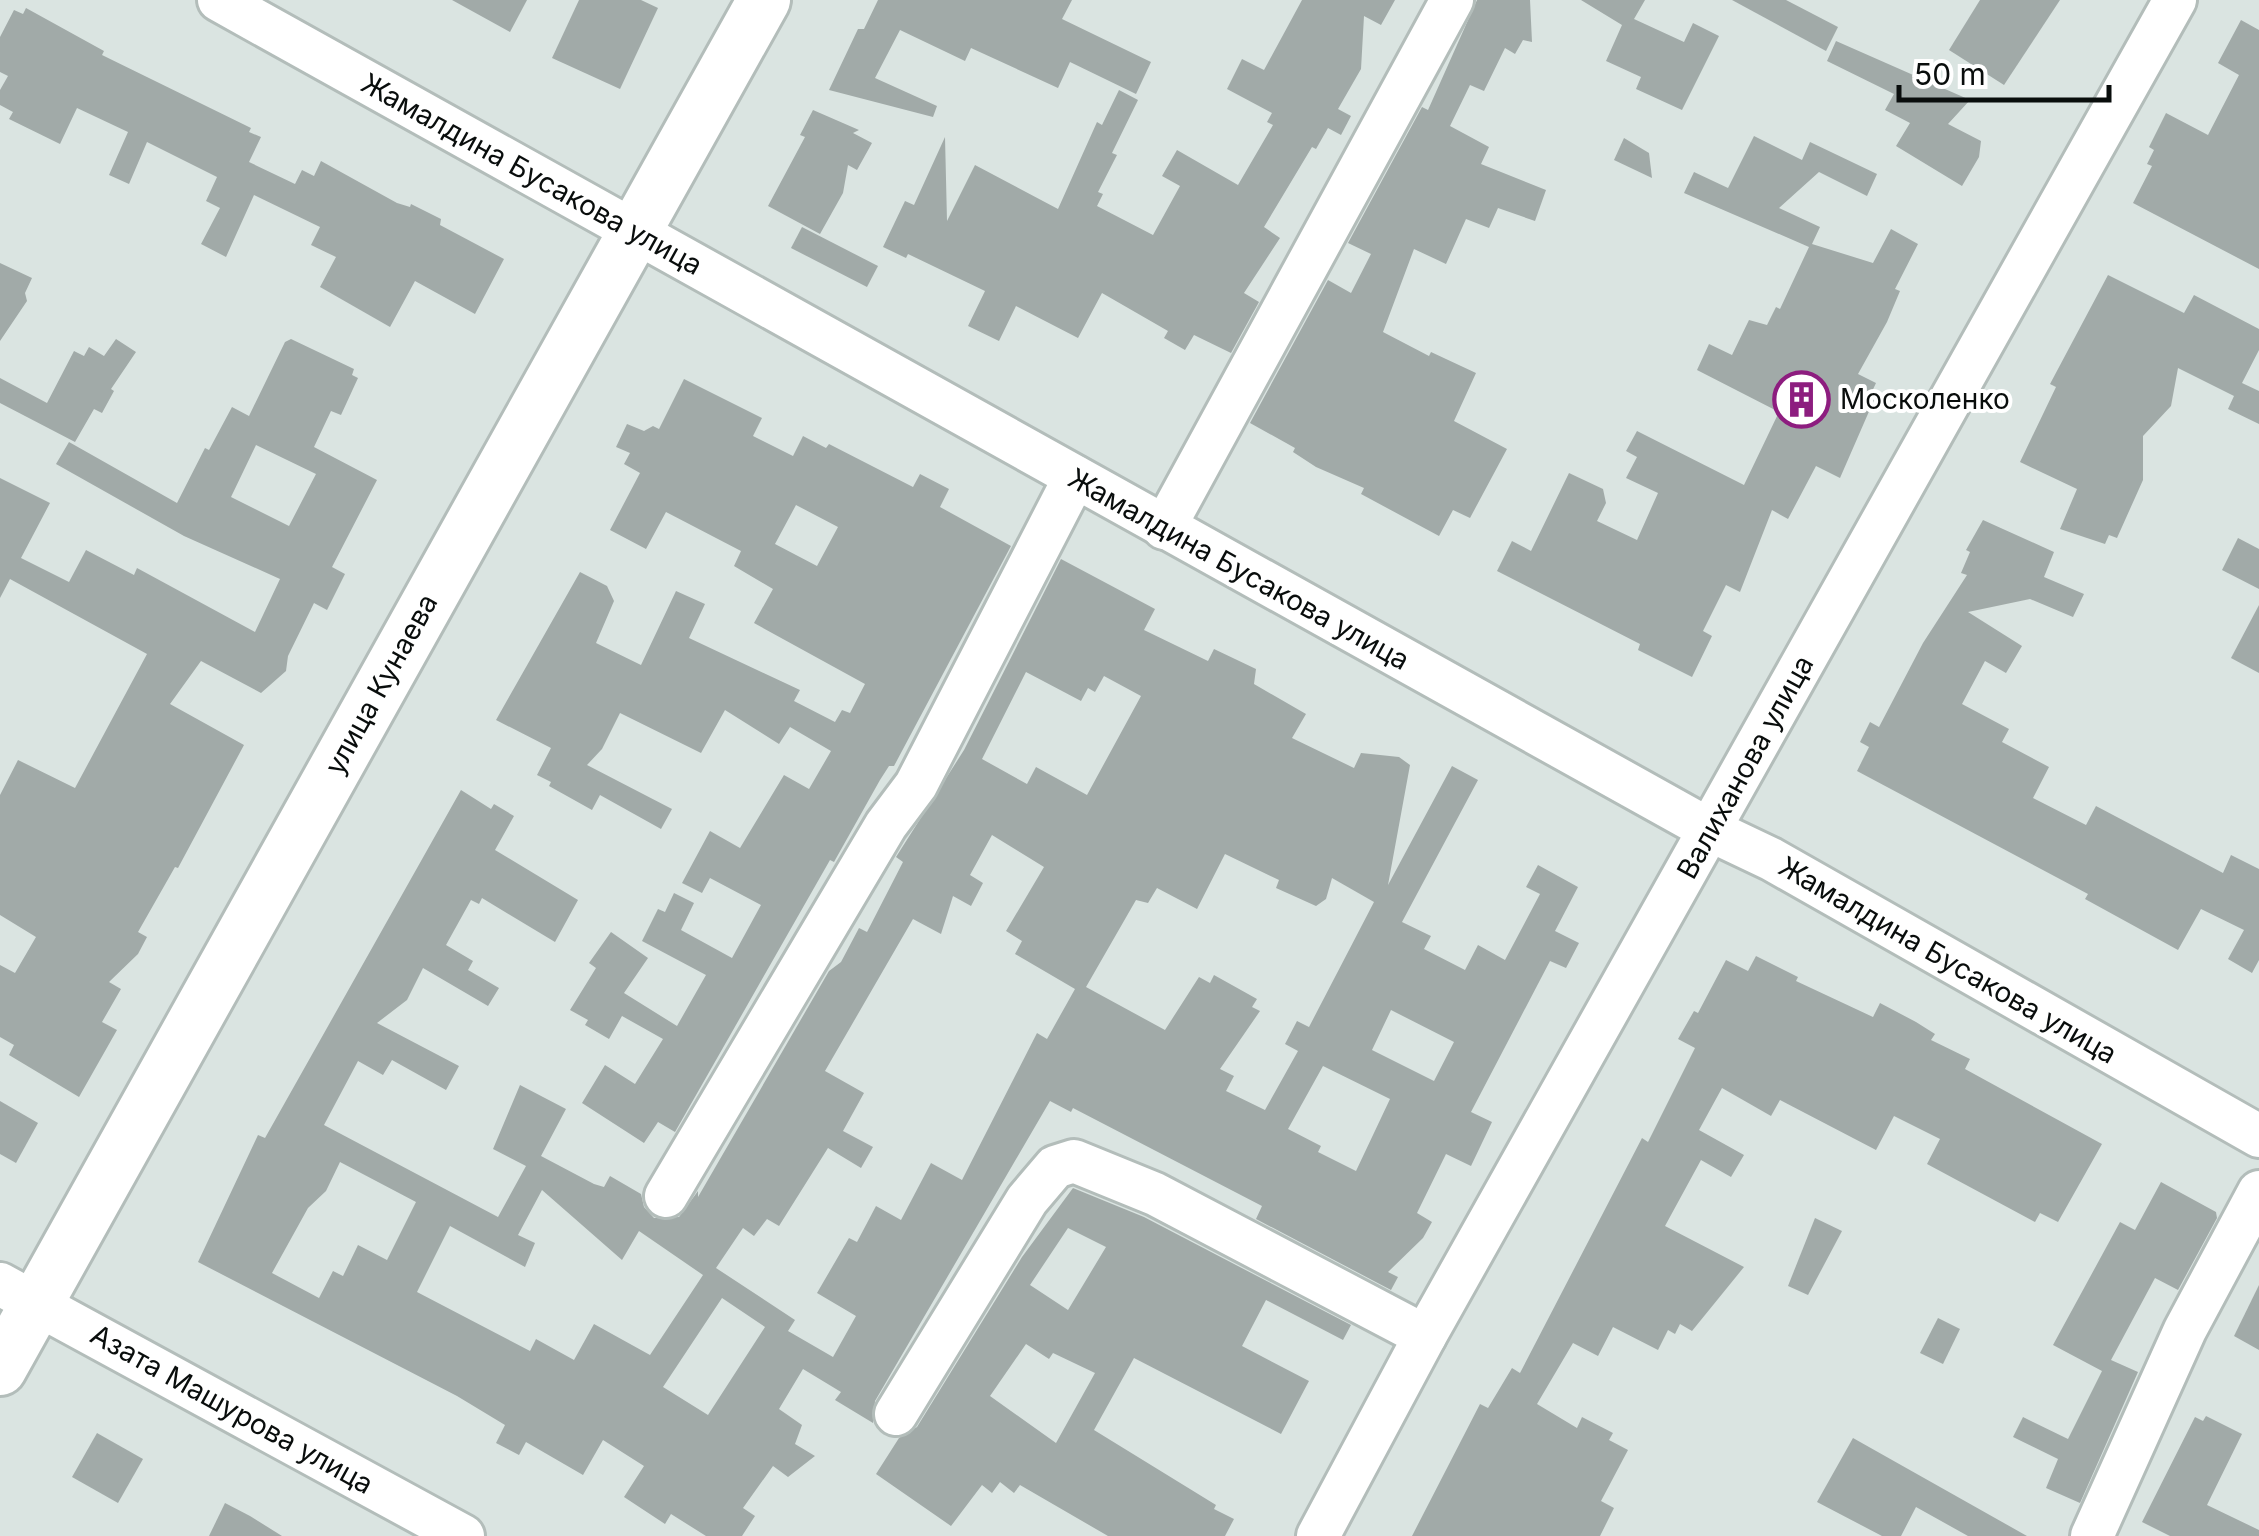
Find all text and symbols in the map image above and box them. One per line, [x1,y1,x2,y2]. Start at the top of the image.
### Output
scale bar [1899,40,2109,102]
text: 50 m [1914,56,1986,92]
street label: Жамалдина Бусакова улица [356,66,708,282]
building icon: Москоленко [1771,369,1831,429]
place label: Москоленко [1840,382,2010,416]
street label: Жамалдина Бусакова улица [1063,461,1415,677]
street label: улица Кунаева [317,588,445,780]
street label: Валиханова улица [1670,649,1820,885]
street label: Жамалдина Бусакова улица [1773,849,2123,1071]
street label: Азата Машурова улица [85,1317,379,1501]

